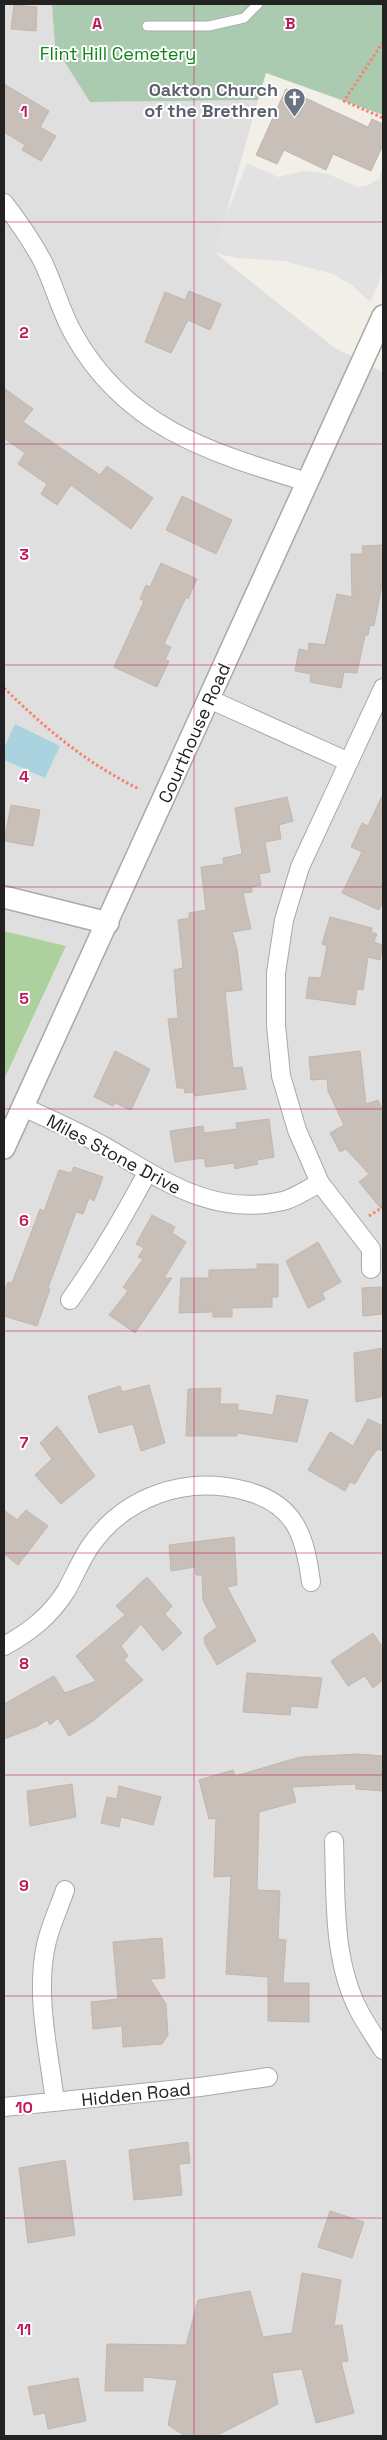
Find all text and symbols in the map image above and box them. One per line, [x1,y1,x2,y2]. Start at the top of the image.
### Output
text: A [92,13,102,34]
text: B [285,13,295,34]
park label: Flint Hill Cemetery [40,42,196,65]
place label: Oakton Church of the Brethren [144,78,278,122]
church icon: Oakton Church of the Brethren [282,87,306,118]
text: 1 [20,101,28,122]
text: 2 [19,322,29,343]
text: 3 [19,544,29,565]
street label: Courthouse Road [153,659,235,807]
text: 4 [19,766,29,787]
text: 5 [19,988,29,1009]
street label: Miles Stone Drive [43,1109,185,1199]
text: 6 [19,1210,29,1231]
text: 7 [20,1432,29,1453]
text: 8 [19,1653,29,1674]
text: 9 [19,1875,29,1896]
street label: Hidden Road [80,2077,192,2111]
text: 10 [15,2097,33,2118]
text: 11 [17,2319,31,2340]

